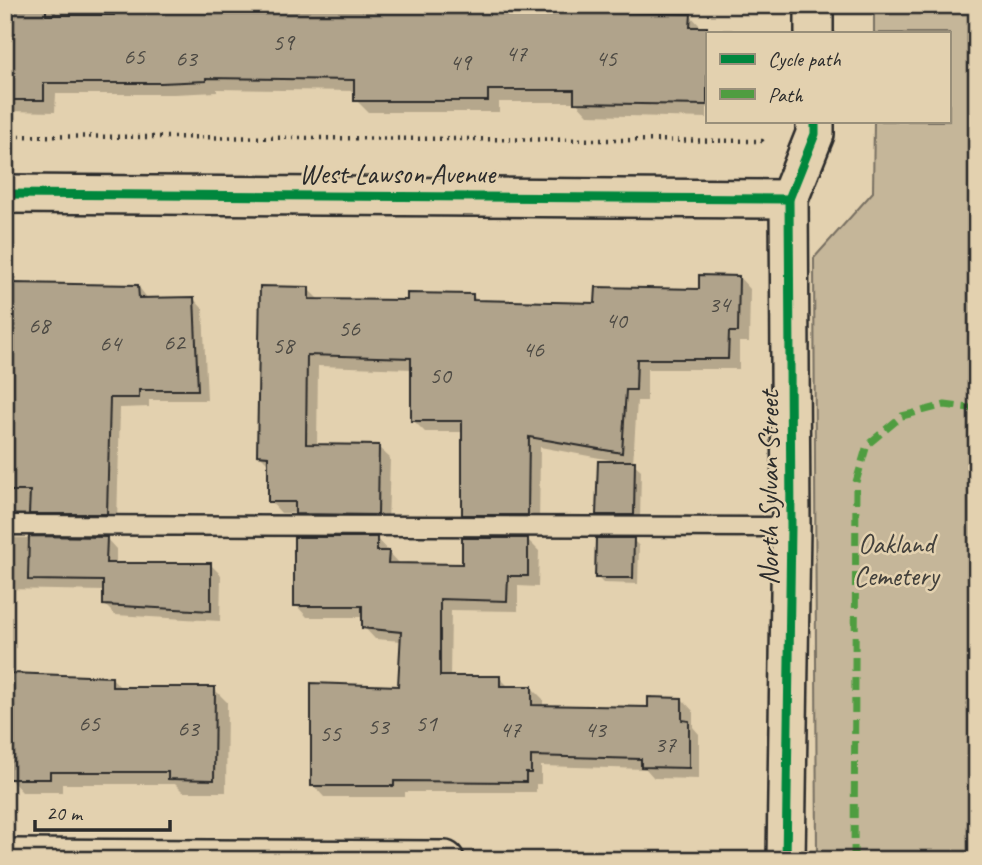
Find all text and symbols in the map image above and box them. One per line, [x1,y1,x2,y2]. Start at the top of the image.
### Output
house number: 59 [272,27,296,57]
legend [706,32,950,122]
house number: 47 [505,38,528,68]
house number: 65 [123,41,146,71]
house number: 63 [175,43,199,73]
house number: 45 [595,43,618,73]
text: Cycle path [768,46,841,72]
house number: 49 [449,47,473,77]
text: Path [768,82,804,108]
street label: West Lawson Avenue [299,156,497,191]
house number: 34 [708,289,732,319]
house number: 40 [605,305,629,335]
house number: 68 [28,310,52,340]
house number: 56 [338,313,361,343]
house number: 62 [163,327,187,357]
house number: 64 [99,328,123,358]
house number: 58 [272,330,296,360]
house number: 46 [522,334,545,364]
house number: 50 [429,360,453,390]
street label: North Sylvan Street [751,388,786,585]
park label: Oakland Cemetery [853,526,941,593]
house number: 65 [78,708,101,738]
house number: 51 [415,708,438,738]
house number: 53 [367,711,391,741]
house number: 63 [177,713,201,743]
house number: 47 [499,714,522,744]
house number: 43 [584,714,608,744]
house number: 55 [319,718,342,748]
house number: 37 [654,729,677,759]
scale bar [35,788,170,832]
text: 20 m [46,800,84,826]

